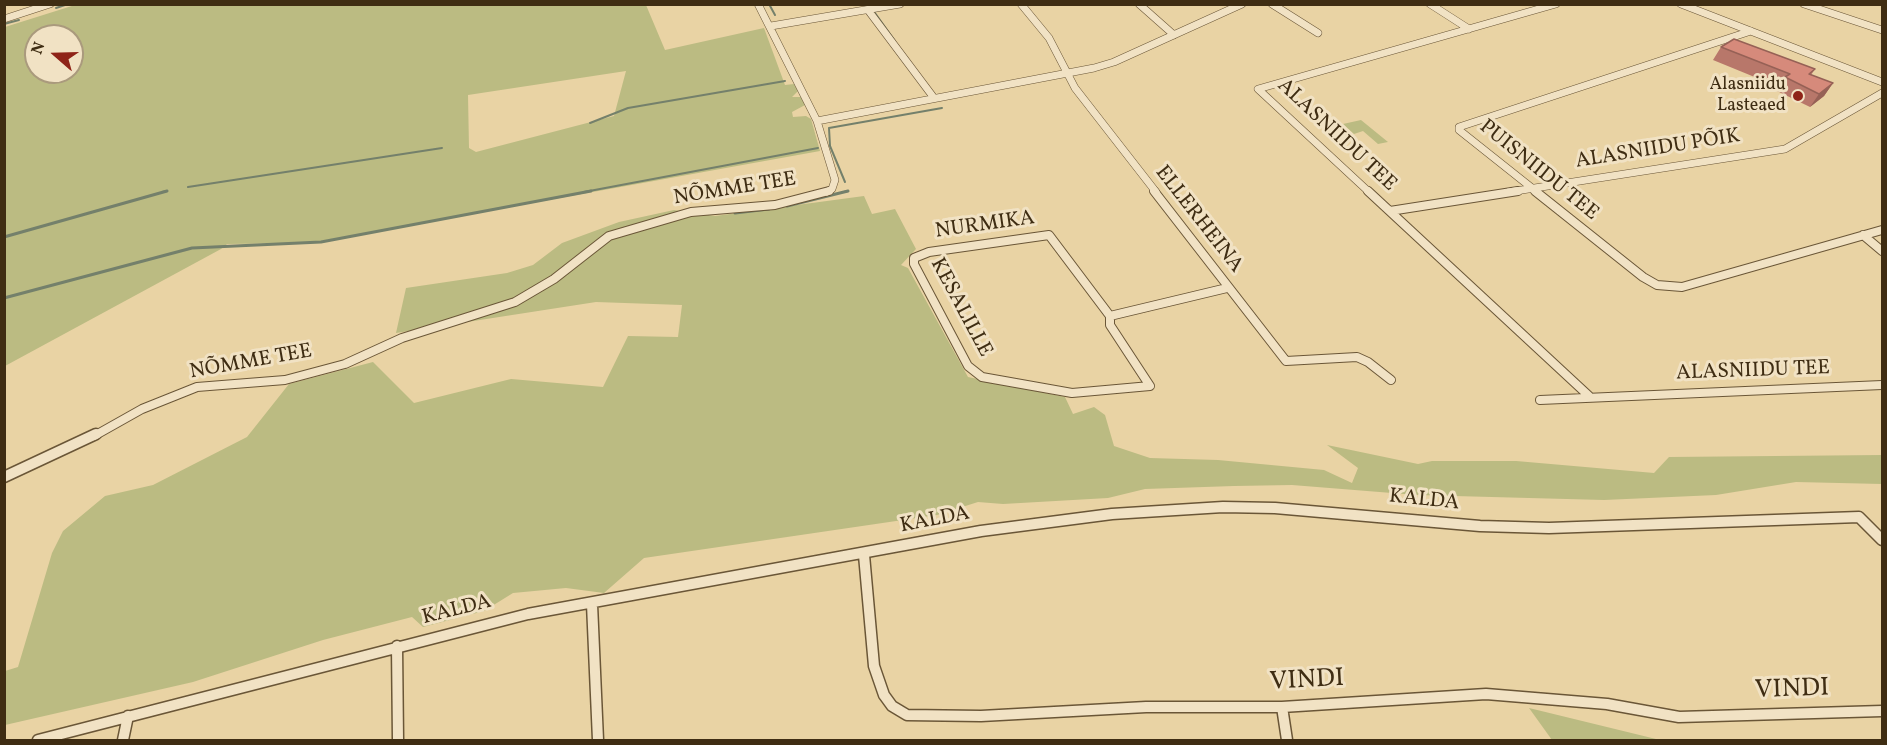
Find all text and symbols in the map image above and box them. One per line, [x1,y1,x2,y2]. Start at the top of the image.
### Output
north arrow [24,24,84,84]
text: N [27,39,51,58]
street label: ALASNIIDU TEE [1271,74,1401,198]
place label: Alasniidu Lasteaed [1709,75,1786,118]
marker: Alasniidu Lasteaed [1791,89,1805,103]
street label: PUISNIIDU TEE [1473,115,1603,227]
street label: ALASNIIDU PÕIK [1574,125,1742,175]
street label: ELLERHEINA [1148,161,1248,279]
street label: NÕMME TEE [672,168,798,212]
street label: NURMIKA [934,207,1036,245]
street label: KESALILLE [923,254,997,362]
street label: NÕMME TEE [188,340,314,386]
street label: ALASNIIDU TEE [1676,357,1830,387]
street label: KALDA [1388,485,1460,517]
street label: KALDA [898,502,972,540]
street label: KALDA [420,590,494,632]
street label: VINDI [1269,664,1345,700]
street label: VINDI [1754,674,1830,708]

